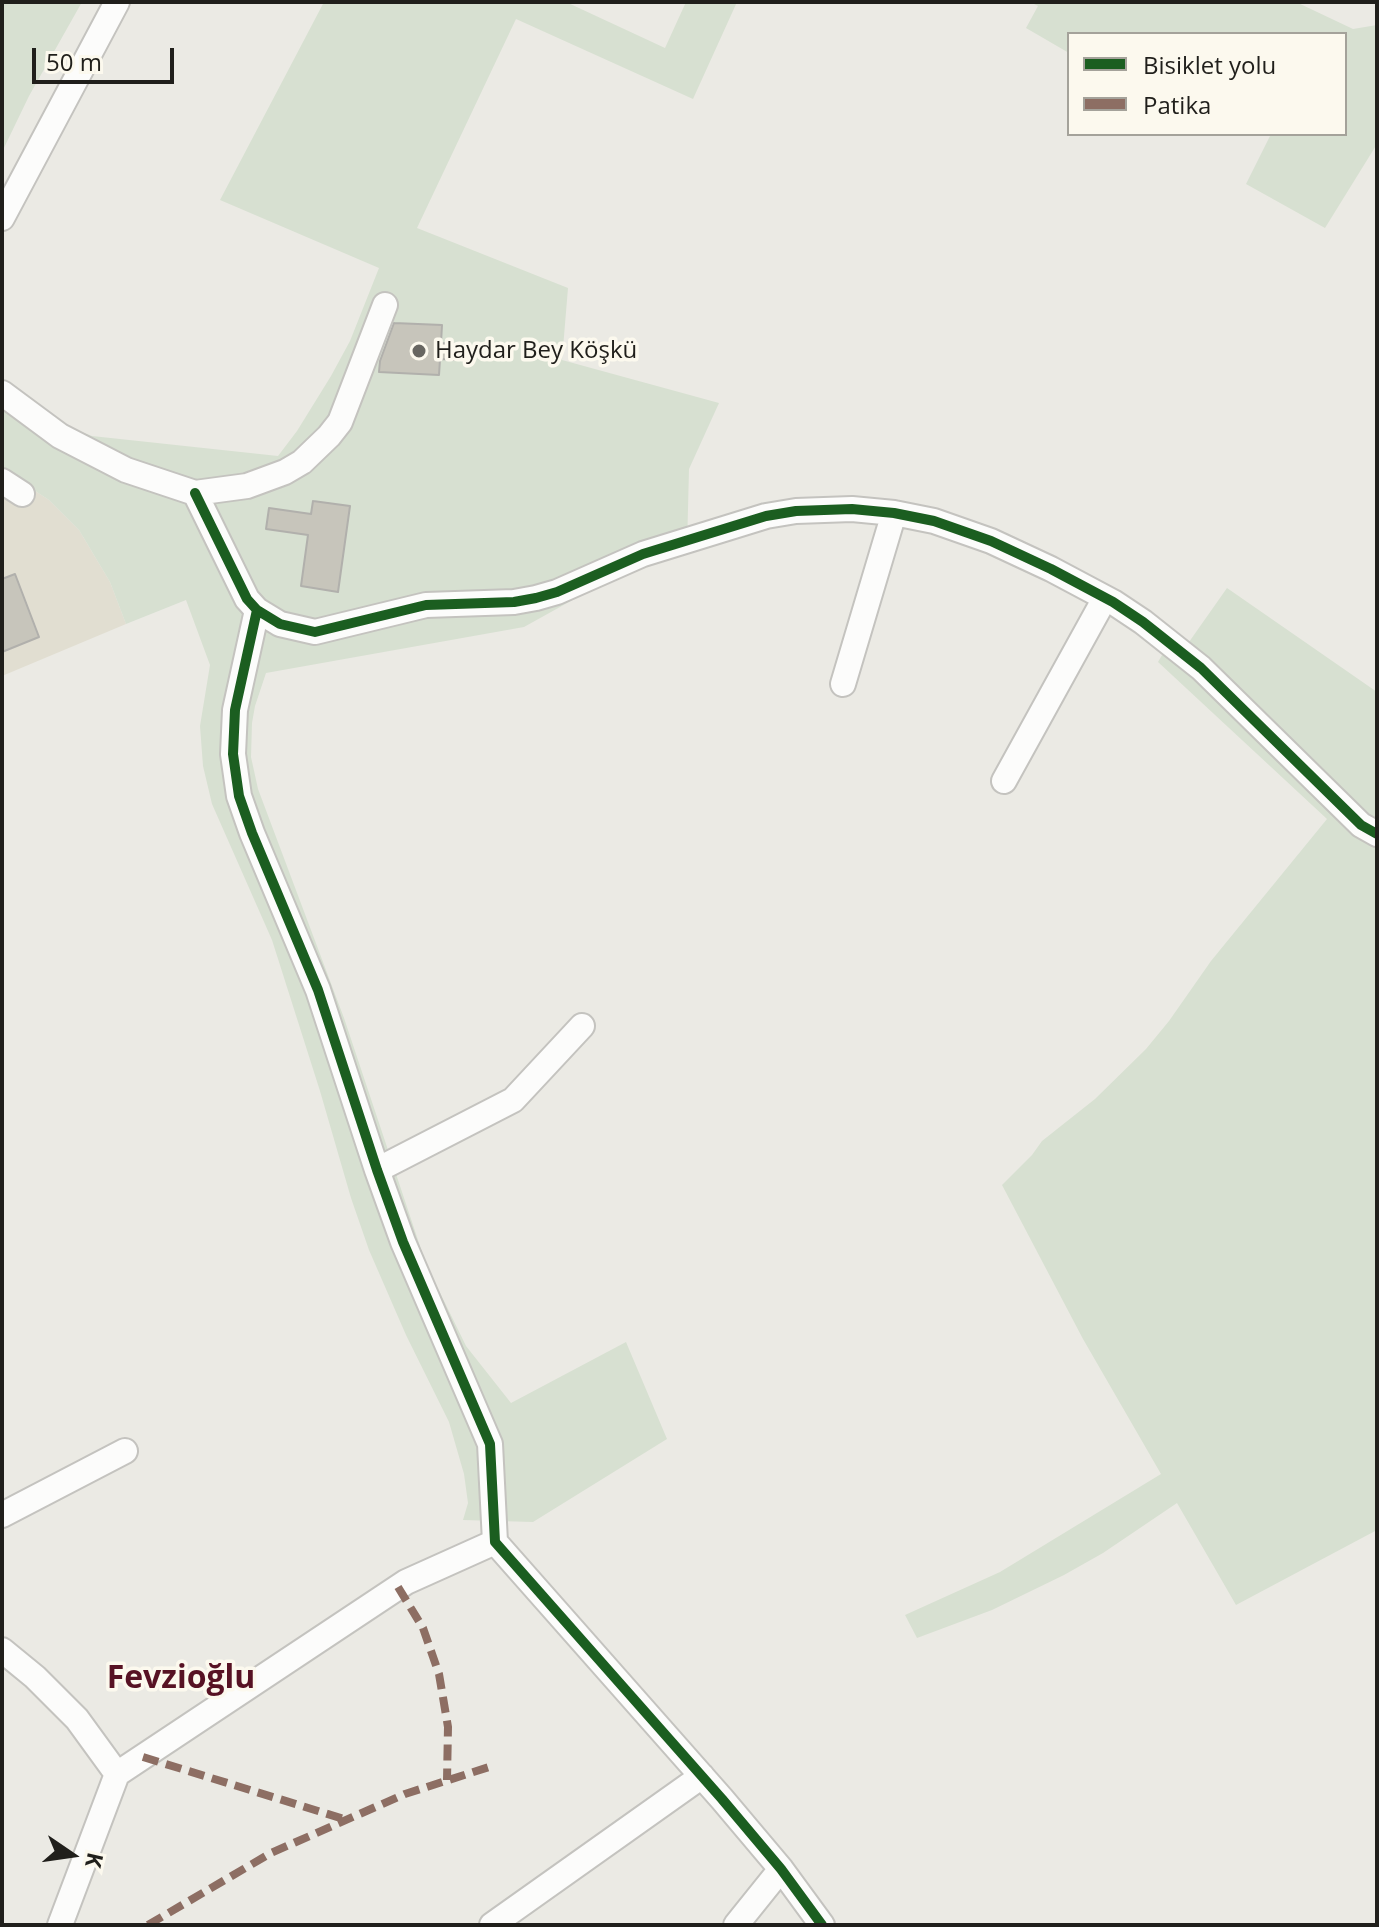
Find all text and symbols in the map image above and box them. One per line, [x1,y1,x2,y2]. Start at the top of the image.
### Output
scale bar [36,32,178,82]
legend [1067,32,1347,136]
text: 50 m [46,45,102,78]
text: Bisiklet yolu [1143,48,1276,81]
text: Patika [1143,88,1211,121]
place label: Haydar Bey Köşkü [435,337,637,365]
marker: Haydar Bey Köşkü [410,342,428,360]
district label: Fevzioğlu [107,1660,255,1698]
north arrow [32,1815,112,1895]
text: K [79,1850,112,1871]

